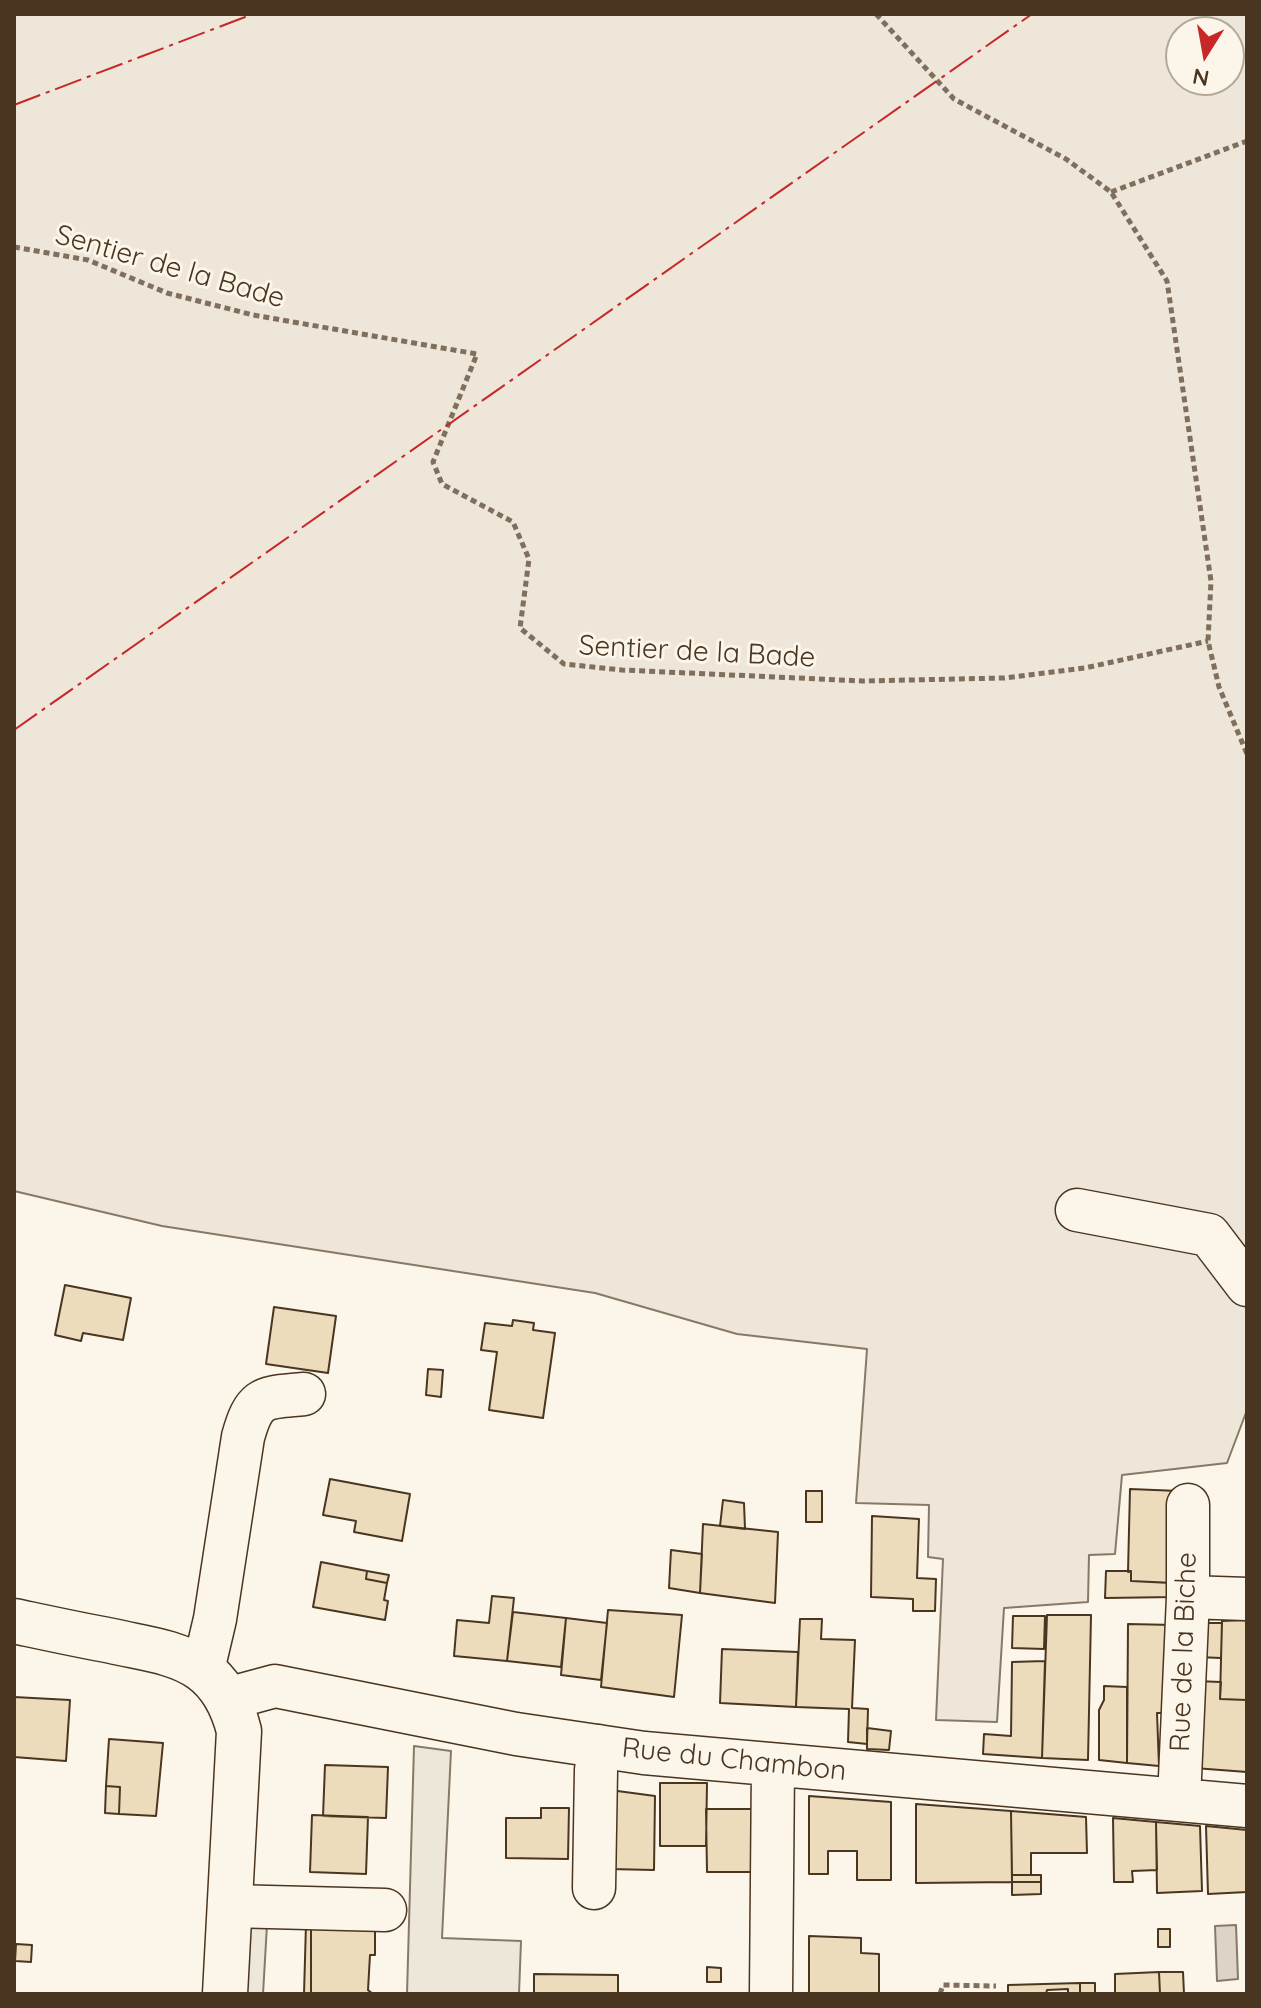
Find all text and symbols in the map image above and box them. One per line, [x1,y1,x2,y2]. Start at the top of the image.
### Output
north arrow [1165,16,1245,96]
text: N [1190,62,1211,93]
street label: Sentier de la Bade [51,218,289,316]
street label: Sentier de la Bade [578,629,816,675]
street label: Rue de la Biche [1164,1552,1204,1752]
street label: Rue du Chambon [620,1731,848,1789]

